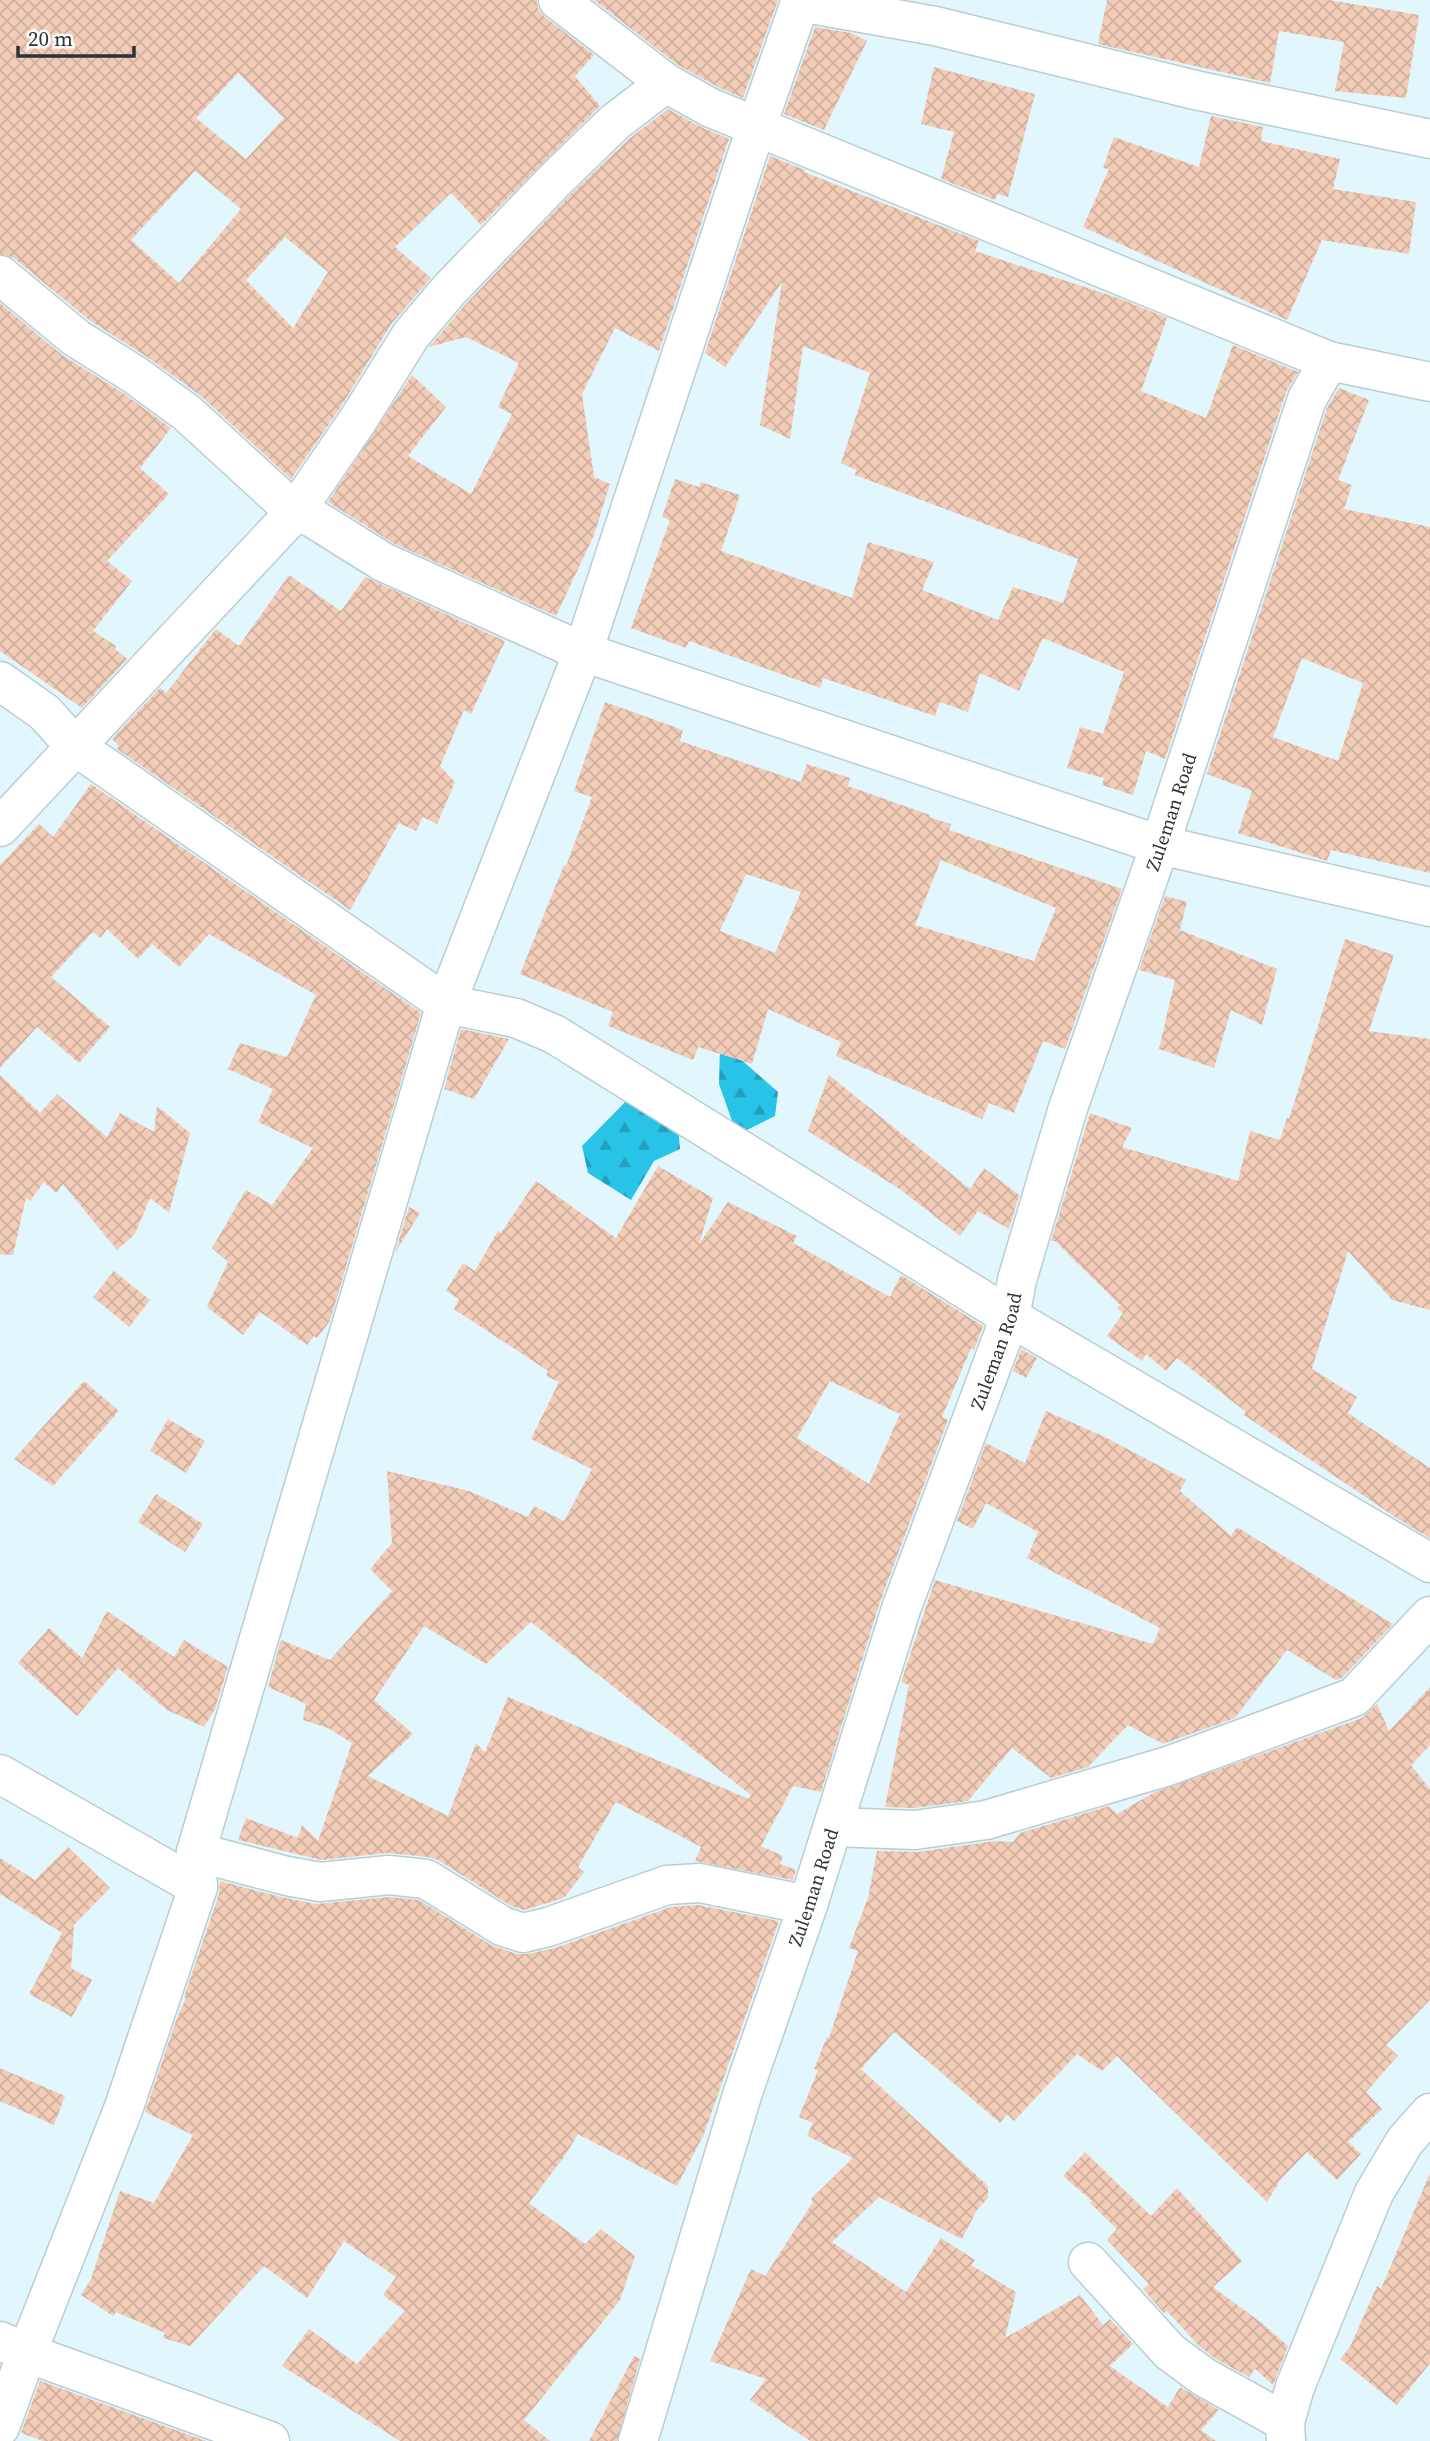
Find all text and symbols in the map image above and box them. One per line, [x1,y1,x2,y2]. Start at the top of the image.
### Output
scale bar [18,14,133,58]
text: 20 m [28,24,73,53]
street label: Zuleman Road [1139,749,1203,874]
street label: Zuleman Road [964,1290,1027,1413]
street label: Zuleman Road [782,1825,844,1950]

